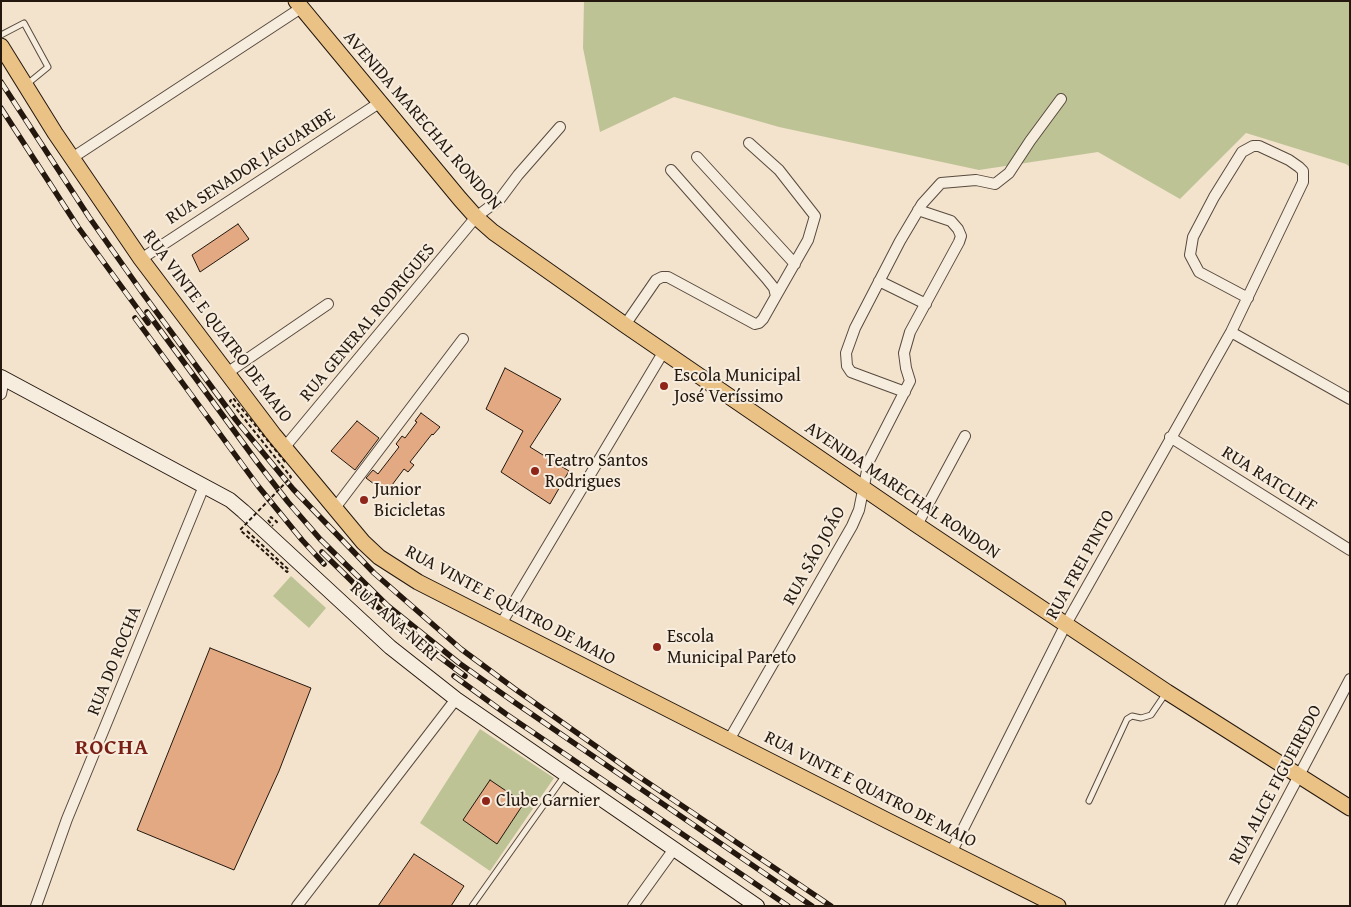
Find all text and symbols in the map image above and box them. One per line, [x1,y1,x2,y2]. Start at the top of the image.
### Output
street label: AVENIDA MARECHAL RONDON [338,27,506,215]
street label: RUA SENADOR JAGUARIBE [163,104,339,230]
street label: RUA VINTE E QUATRO DE MAIO [138,227,296,427]
street label: RUA GENERAL RODRIGUES [296,240,440,406]
place label: Escola Municipal José Veríssimo [674,365,801,408]
marker: Escola Municipal José Veríssimo [658,380,670,392]
street label: AVENIDA MARECHAL RONDON [801,418,1003,564]
street label: RUA RATCLIFF [1217,442,1321,518]
place label: Teatro Santos Rodrigues [545,450,648,492]
marker: Teatro Santos Rodrigues [529,465,541,477]
place label: Junior Bicicletas [374,479,446,522]
marker: Junior Bicicletas [358,494,370,506]
street label: RUA SÃO JOÃO [779,503,851,609]
street label: RUA FREI PINTO [1042,506,1120,624]
street label: RUA VINTE E QUATRO DE MAIO [401,541,619,671]
street label: RUA ANA NERI [345,578,443,666]
street label: RUA DO ROCHA [83,603,147,719]
place label: Escola Municipal Pareto [667,626,796,669]
marker: Escola Municipal Pareto [651,641,663,653]
street label: RUA ALICE FIGUEIREDO [1225,702,1327,868]
street label: RUA VINTE E QUATRO DE MAIO [760,727,980,853]
district label: ROCHA [74,735,150,761]
place label: Clube Garnier [496,790,600,812]
marker: Clube Garnier [480,795,492,807]

